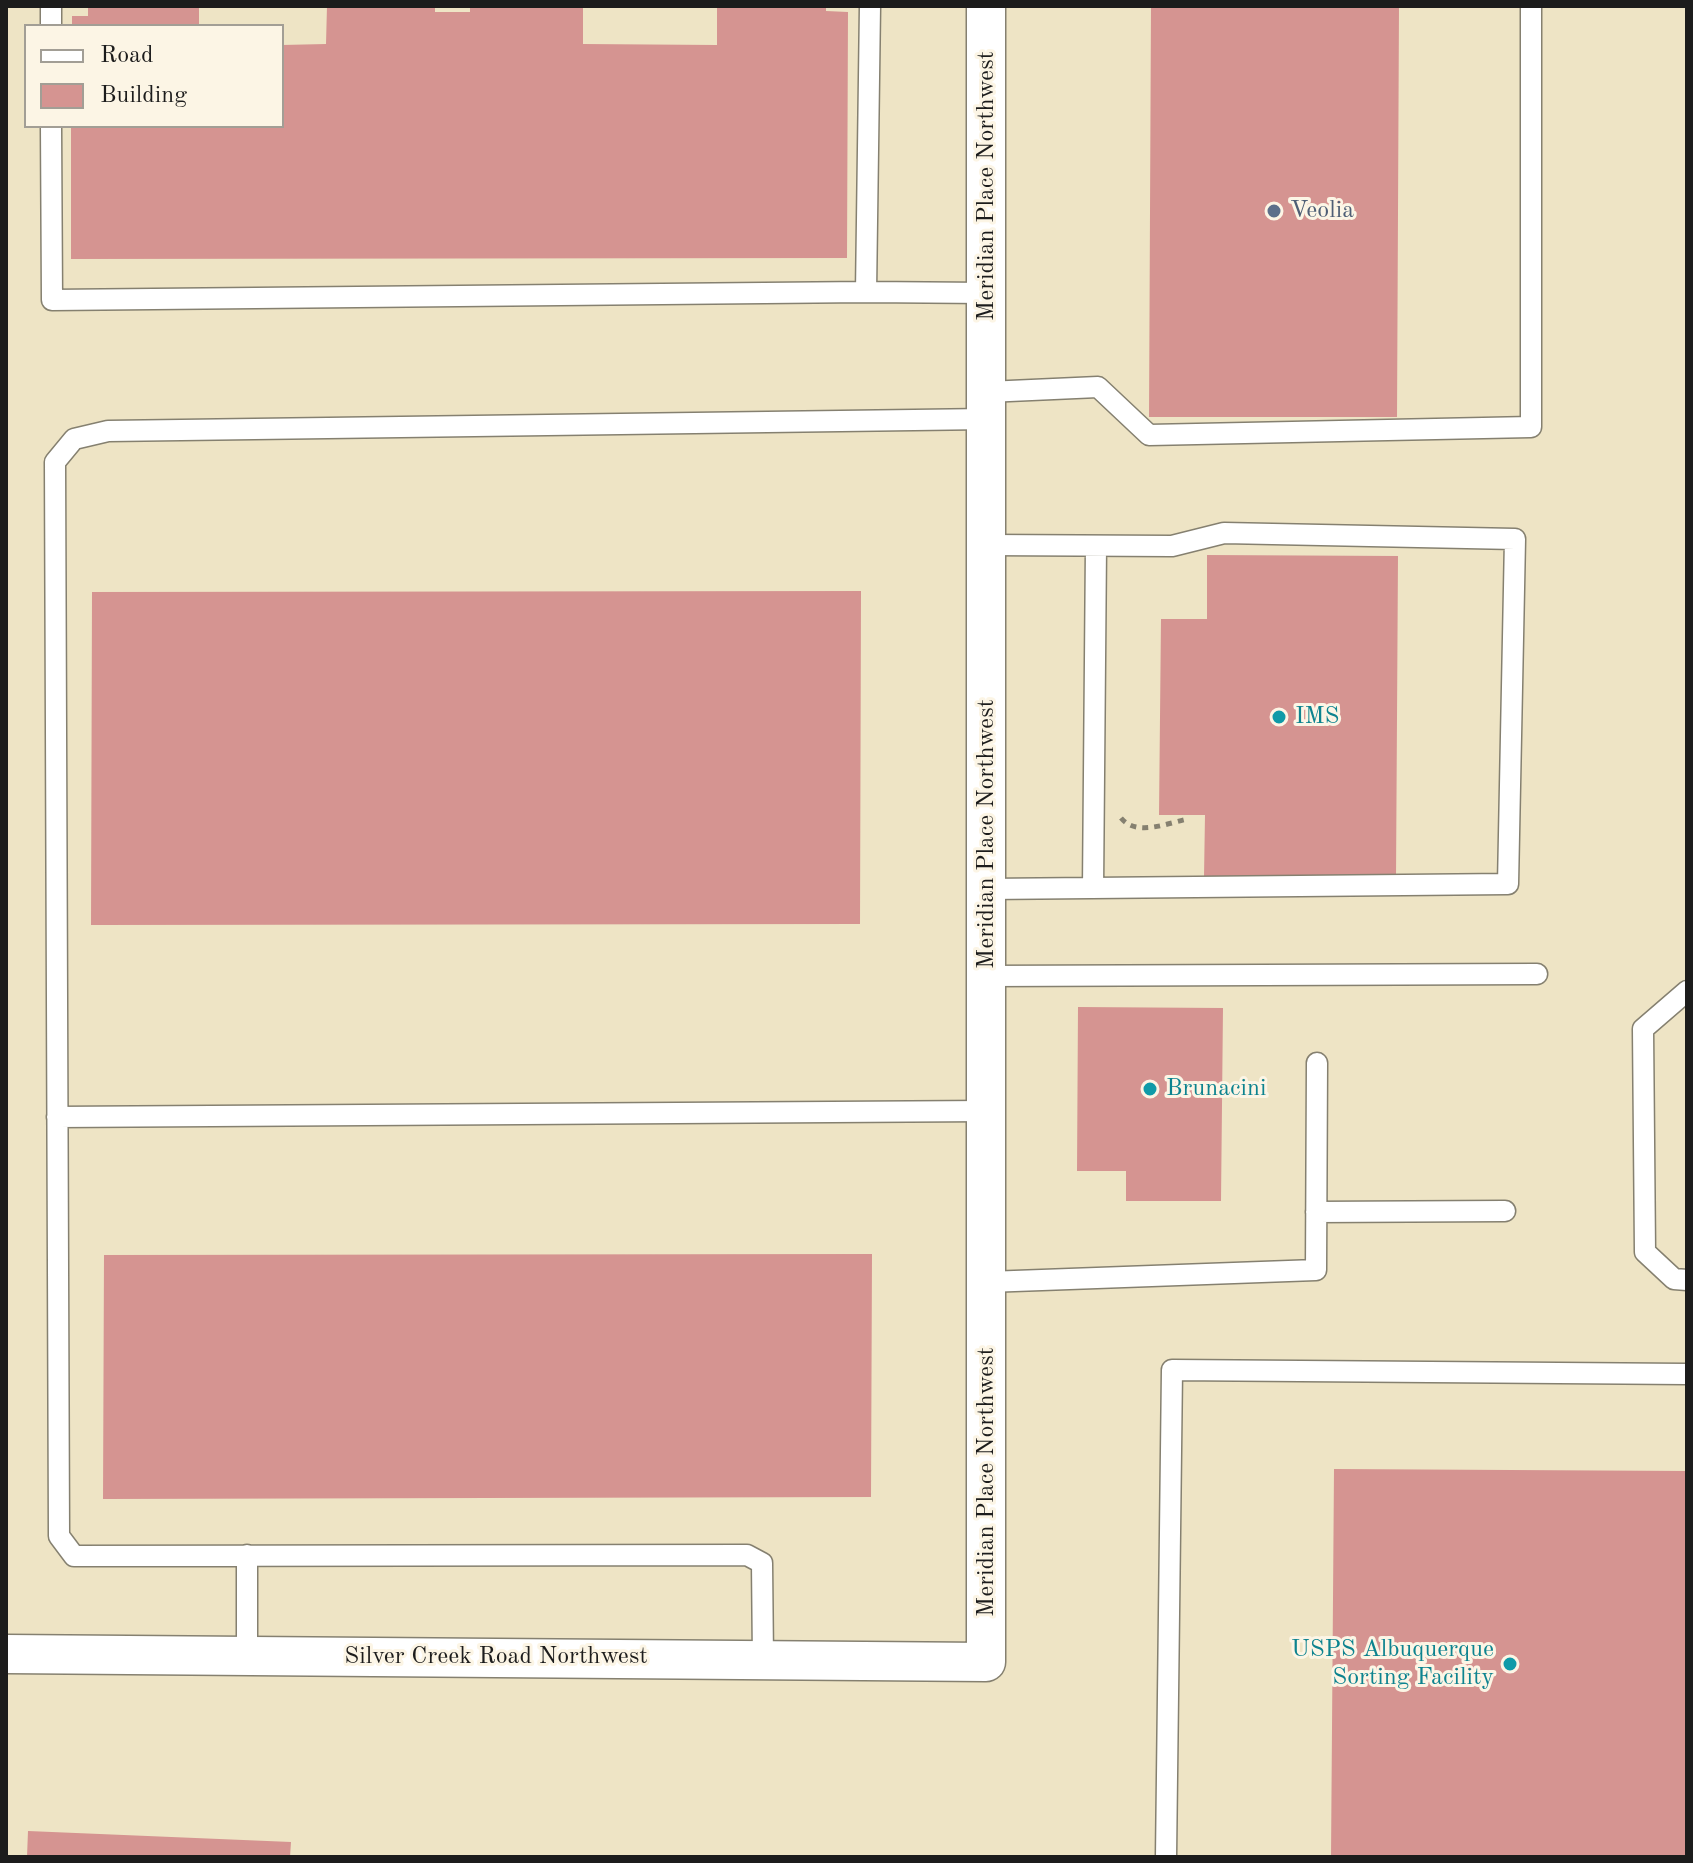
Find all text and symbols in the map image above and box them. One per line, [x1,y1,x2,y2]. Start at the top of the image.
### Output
legend [24,24,284,128]
text: Road [100,44,153,68]
street label: Meridian Place Northwest [973,51,1001,321]
text: Building [100,84,187,108]
place label: Veolia [1290,197,1354,225]
marker: Veolia [1265,202,1283,220]
street label: Meridian Place Northwest [973,699,1001,969]
place label: IMS [1295,703,1339,731]
marker: IMS [1270,708,1288,726]
place label: Brunacini [1166,1075,1266,1103]
marker: Brunacini [1141,1080,1159,1098]
street label: Meridian Place Northwest [973,1347,1001,1617]
place label: USPS Albuquerque Sorting Facility [1291,1636,1494,1692]
street label: Silver Creek Road Northwest [344,1643,648,1671]
marker: USPS Albuquerque Sorting Facility [1501,1655,1519,1673]

